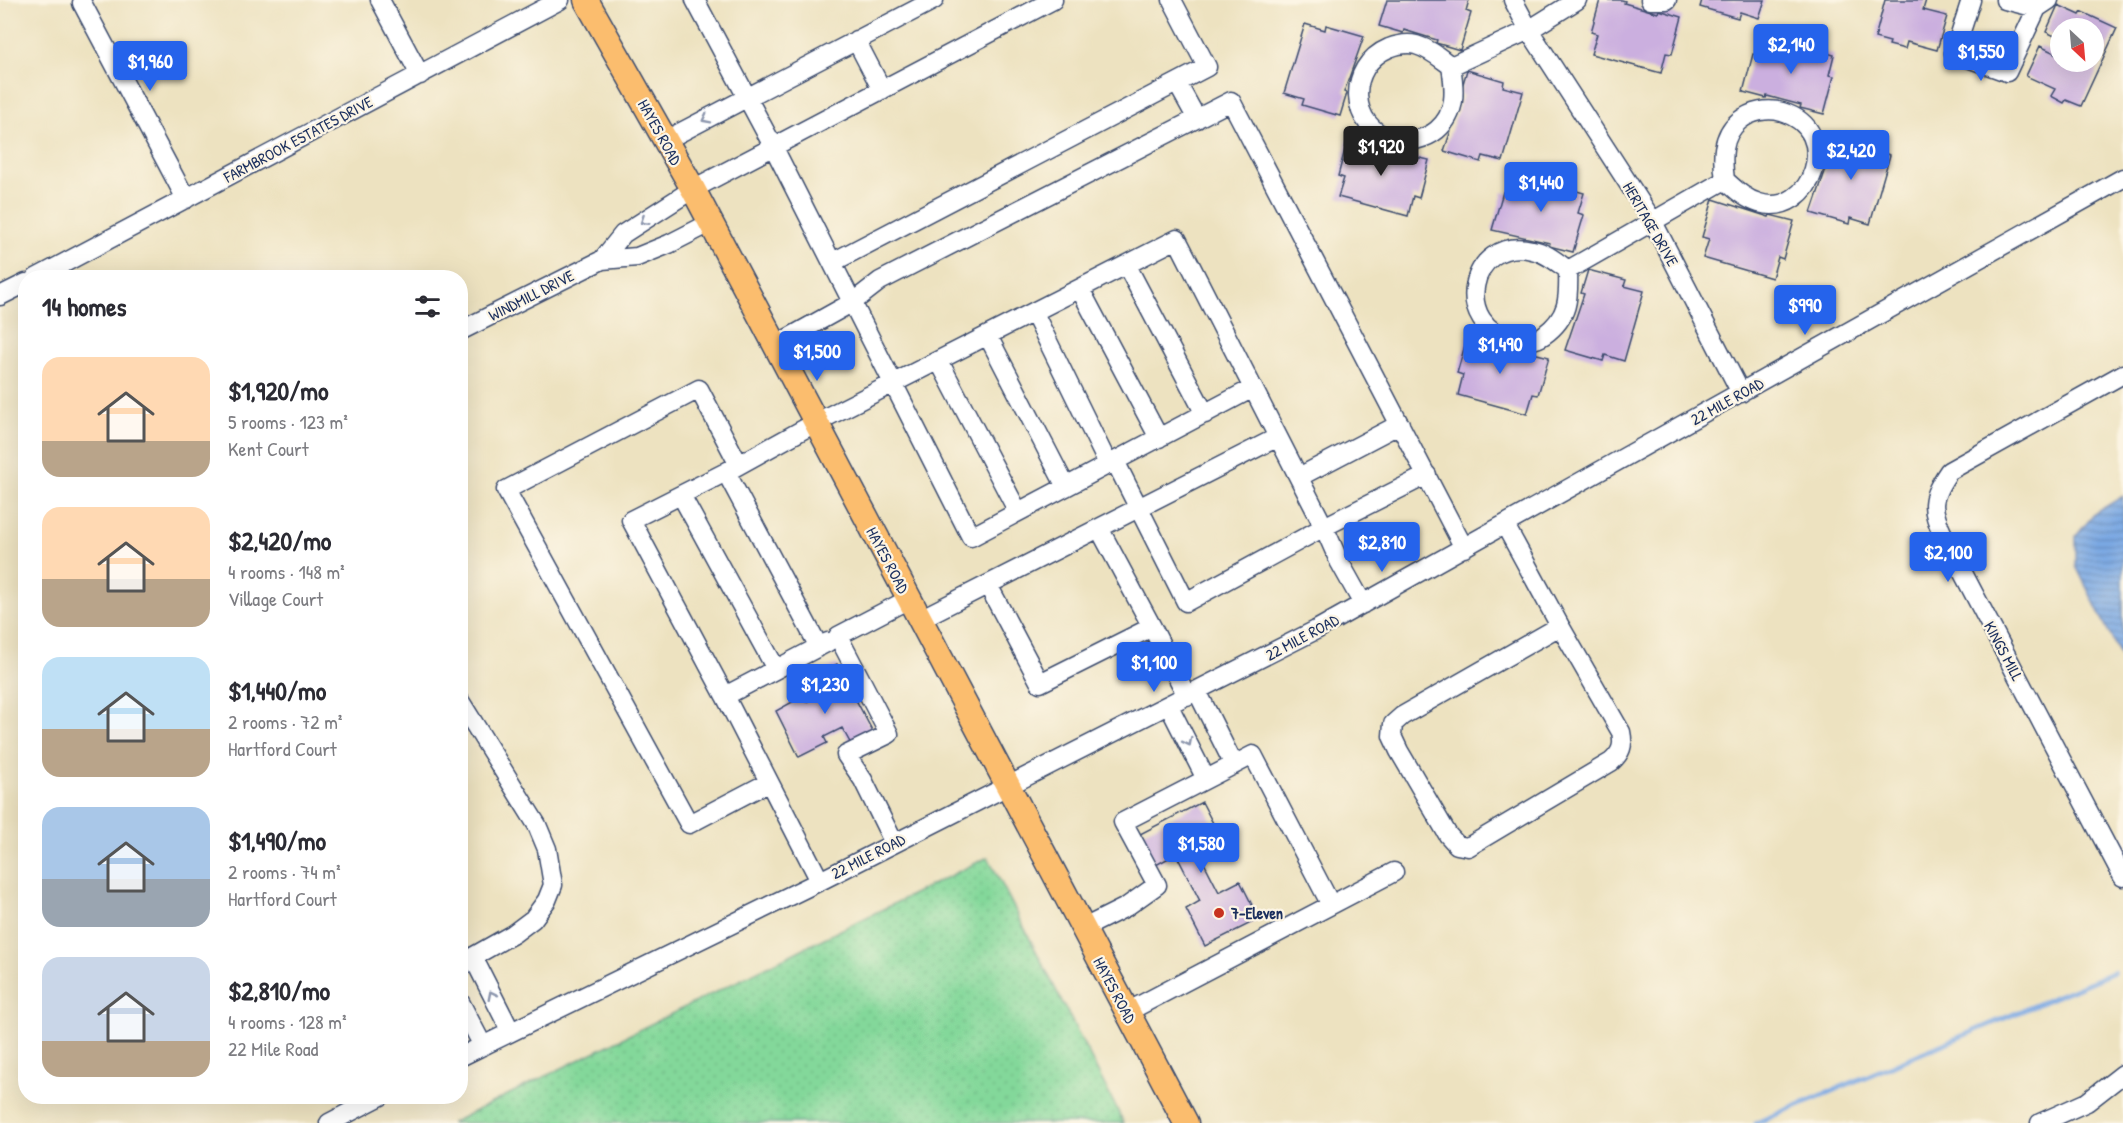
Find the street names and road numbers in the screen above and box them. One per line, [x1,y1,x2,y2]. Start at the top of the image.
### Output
street label: FARMBROOK ESTATES DRIVE [219,90,376,188]
street label: HAYES ROAD [633,95,687,169]
street label: HERITAGE DRIVE [1618,178,1684,270]
street label: WINDMILL DRIVE [484,264,578,326]
street label: 22 MILE ROAD [1687,372,1768,430]
street label: HAYES ROAD [861,523,915,597]
street label: 22 MILE ROAD [1261,608,1343,666]
street label: KINGS MILL [1979,617,2029,685]
street label: 22 MILE ROAD [827,828,909,884]
street label: HAYES ROAD [1088,953,1142,1027]

